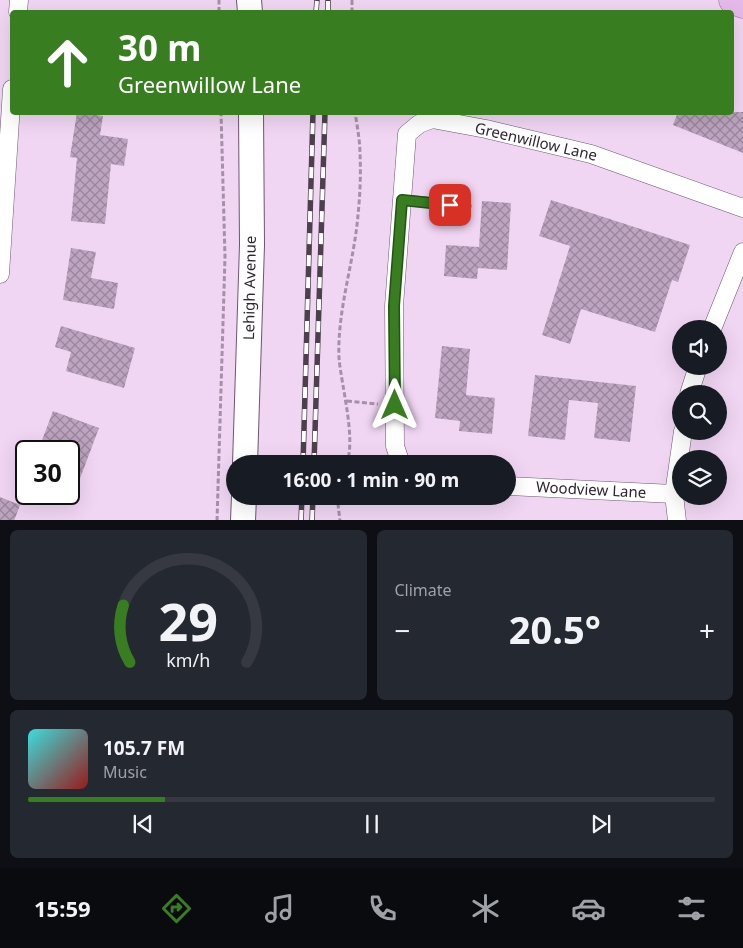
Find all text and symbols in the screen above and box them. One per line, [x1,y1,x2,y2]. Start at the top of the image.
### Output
text: 30 m [118,24,201,71]
icon: ahead [35,30,100,95]
text: Greenwillow Lane [118,69,301,99]
street label: Greenwillow Lane [473,117,599,165]
pin [429,184,471,226]
icon: arrive [436,191,464,219]
street label: Lehigh Avenue [238,236,260,340]
map controls [672,320,727,505]
button: sound [672,320,727,375]
position arrow [368,378,420,430]
button: search [672,385,727,440]
speed limit sign: 30 [15,440,80,505]
button: layers [672,450,727,505]
text: 16:00 · 1 min · 90 m [283,467,459,493]
street label: Woodview Lane [535,476,647,502]
text: Climate [395,579,452,601]
text: 29 [159,585,218,656]
text: 20.5° [509,603,601,655]
text: − [395,611,411,649]
text: + [699,611,715,649]
text: km/h [166,648,210,672]
text: 105.7 FM [103,735,185,761]
text: Music [103,761,147,783]
icon: previous [129,810,157,838]
icon: pause [358,810,386,838]
icon: next [587,810,615,838]
icon: directions [159,891,194,926]
icon: music [262,891,297,926]
icon: phone [365,891,400,926]
icon: climate [468,891,503,926]
icon: car [571,891,606,926]
icon: filters [674,891,709,926]
text: 15:59 [34,893,91,923]

